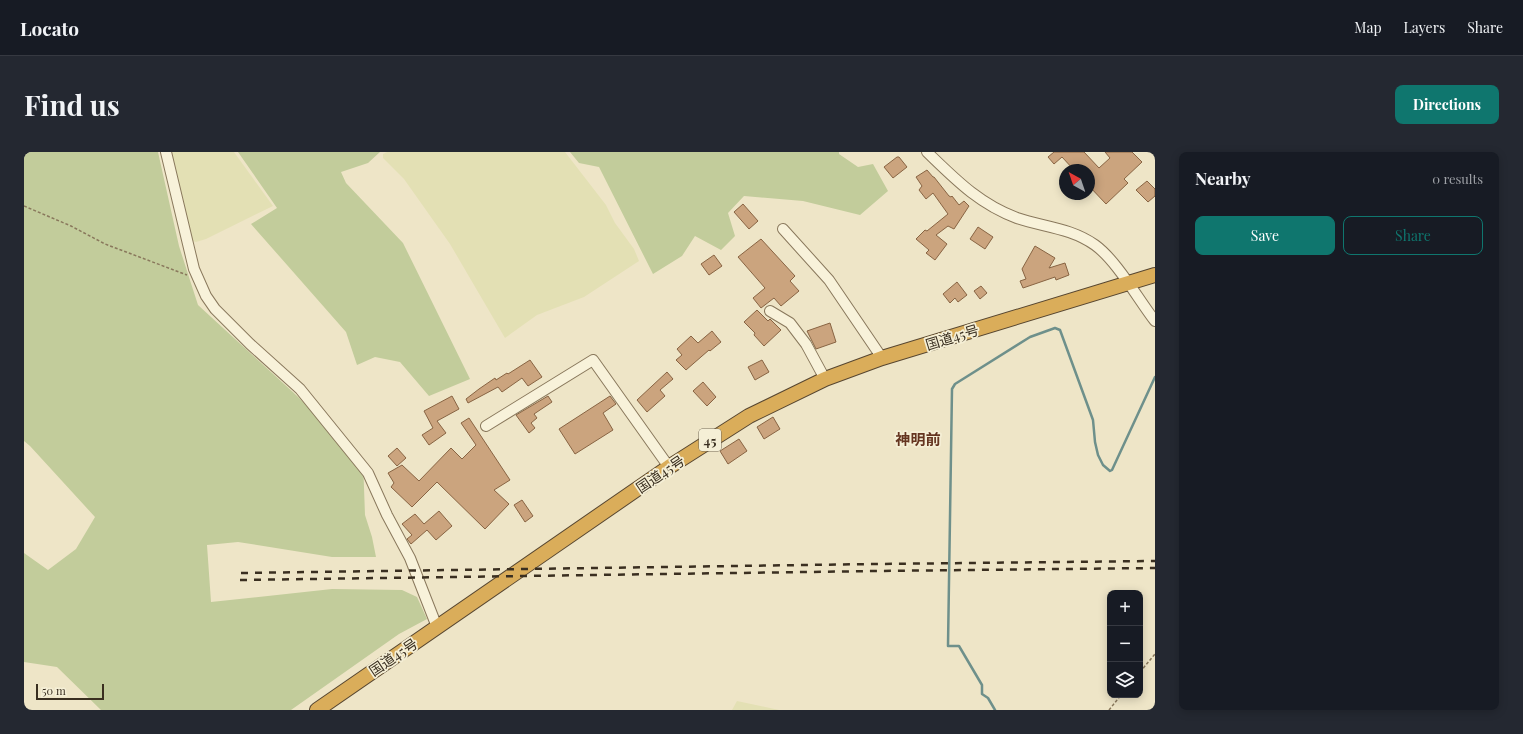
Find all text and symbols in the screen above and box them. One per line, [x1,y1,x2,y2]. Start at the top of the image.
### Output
text: Locato [20,15,79,41]
text: Map [1354,18,1382,37]
text: Layers [1404,18,1445,37]
text: Share [1467,18,1503,37]
button: Directions [1395,85,1499,124]
text: Find us [24,86,120,123]
north arrow [1059,164,1095,200]
text: Nearby [1195,167,1250,189]
text: 0 results [1432,170,1483,187]
button: Save [1195,216,1335,255]
button: Share [1343,216,1483,255]
street label: 国道45号 [923,320,981,354]
road number: 45 [699,429,721,451]
district label: 神明前 [894,429,941,449]
street label: 国道45号 [632,451,688,497]
map controls [1107,590,1143,698]
button: + [1107,590,1143,626]
button: − [1107,626,1143,662]
street label: 国道45号 [365,634,421,680]
button: layers [1107,662,1143,698]
scale bar [36,682,104,701]
text: 50 m [42,683,66,698]

